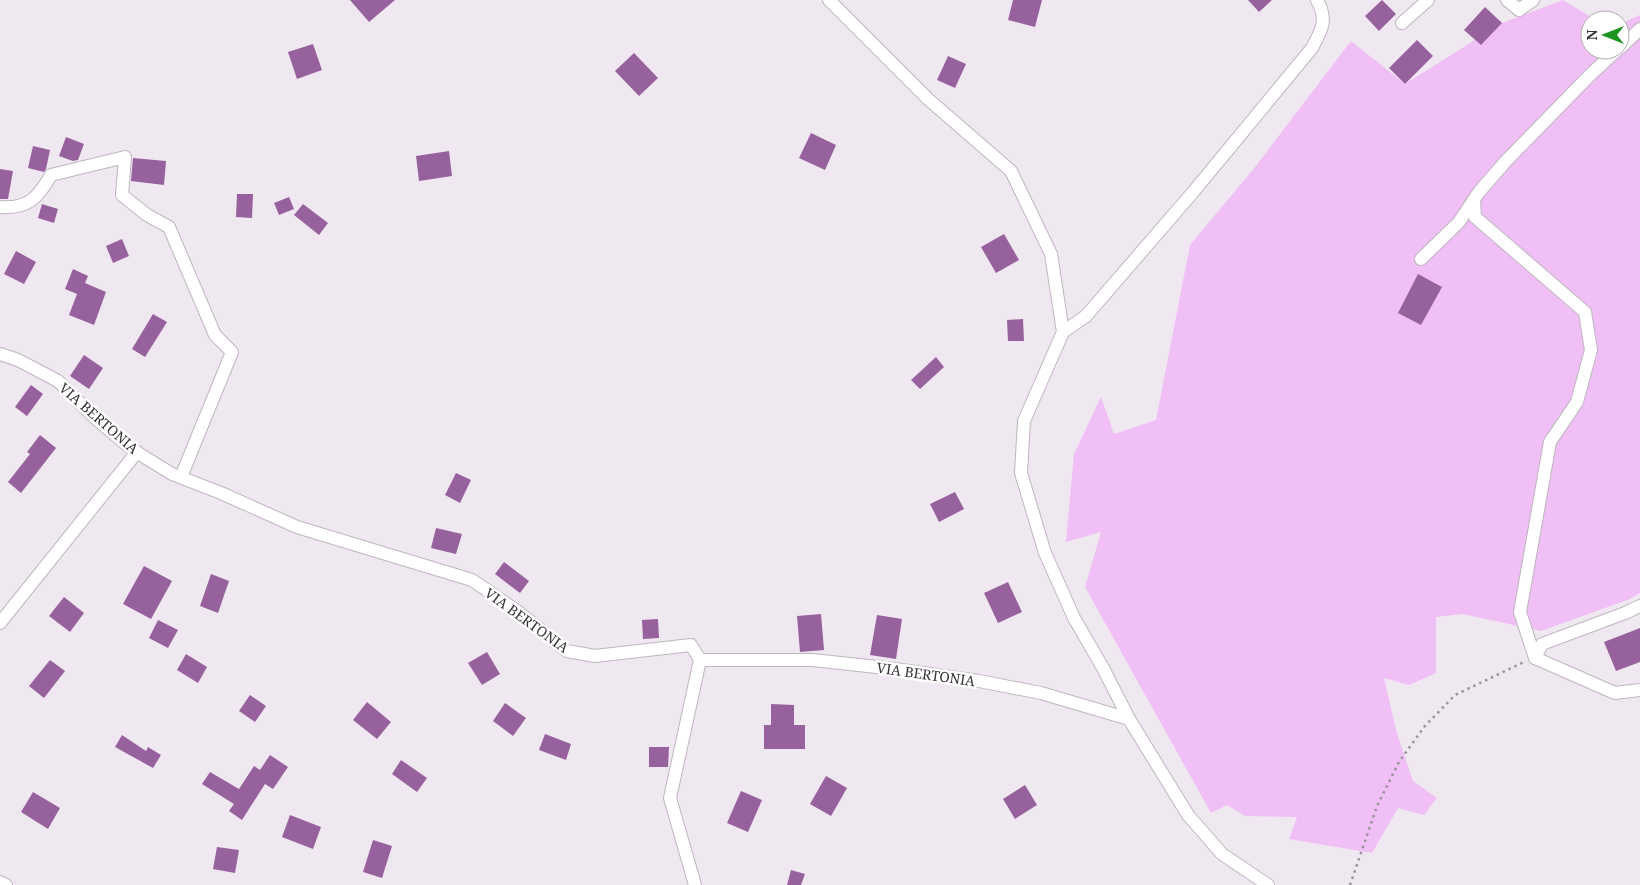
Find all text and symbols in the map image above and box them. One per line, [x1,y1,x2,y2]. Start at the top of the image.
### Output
north arrow [1580,10,1630,60]
text: N [1582,29,1601,41]
street label: VIA BERTONIA [55,378,143,458]
street label: VIA BERTONIA [481,583,573,657]
street label: VIA BERTONIA [876,658,977,690]

